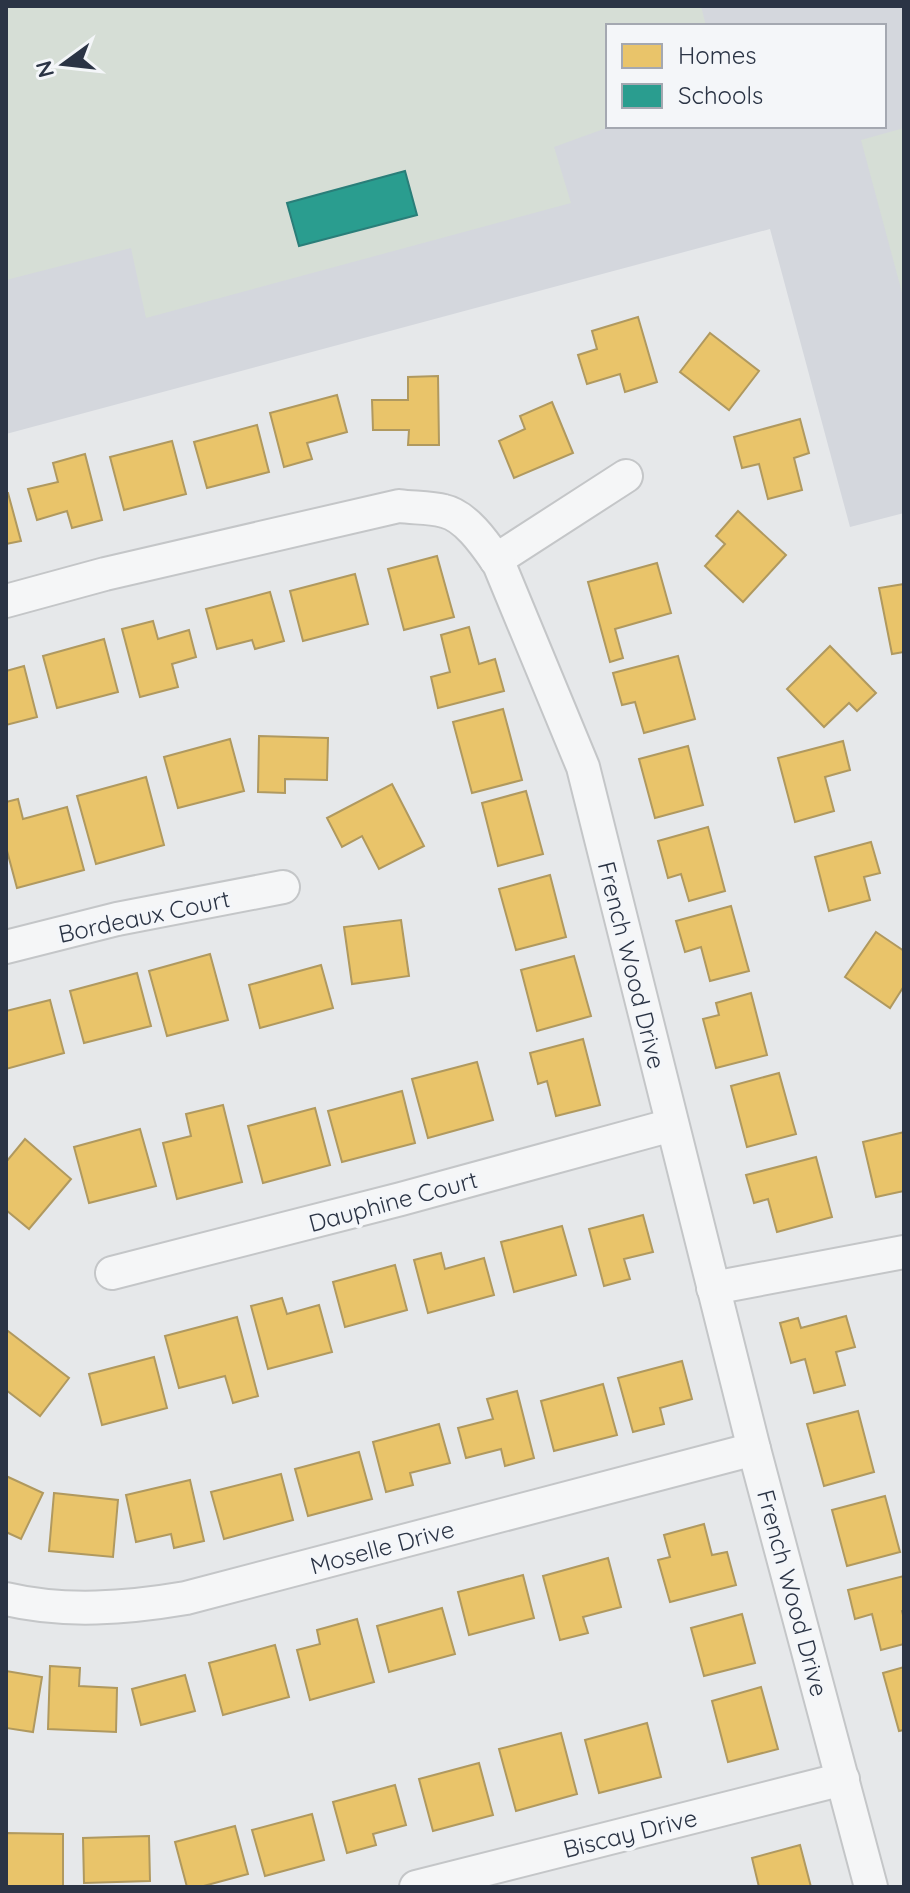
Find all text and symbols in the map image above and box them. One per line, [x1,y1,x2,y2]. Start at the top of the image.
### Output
north arrow [24,24,104,104]
legend [606,24,886,128]
text: Homes [678,40,756,70]
text: N [29,58,60,81]
text: Schools [678,80,763,110]
street label: French Wood Drive [592,858,672,1072]
street label: Bordeaux Court [56,883,232,949]
street label: Dauphine Court [305,1164,481,1238]
street label: French Wood Drive [751,1486,835,1700]
street label: Moselle Drive [307,1513,457,1581]
street label: Biscay Drive [560,1802,700,1864]

